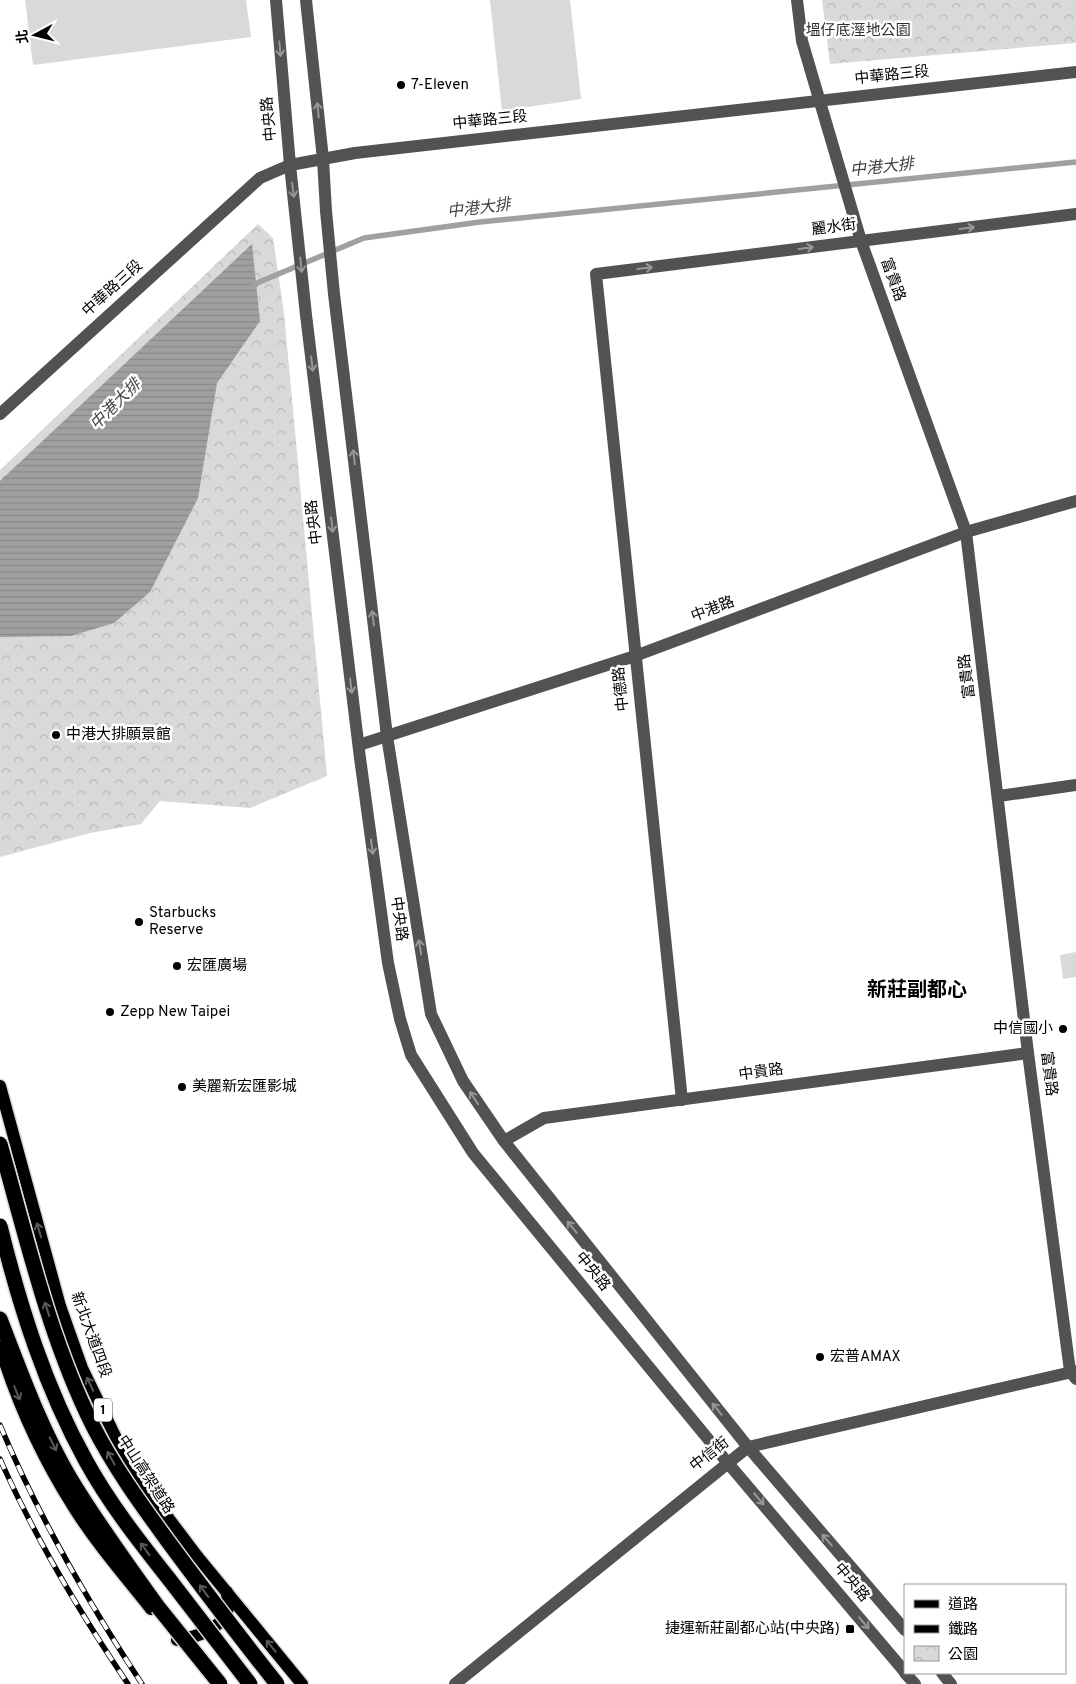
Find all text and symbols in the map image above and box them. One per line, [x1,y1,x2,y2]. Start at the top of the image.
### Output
north arrow [10,10,60,60]
park label: 塭仔底溼地公園 [805,22,911,41]
text: 北 [14,28,33,44]
one-way arrow [275,40,285,56]
street label: 中華路三段 [854,63,930,89]
place label: 7-Eleven [411,76,469,95]
marker: 7-Eleven [395,79,407,91]
street label: 中央路 [259,96,281,142]
one-way arrow [313,103,323,119]
street label: 中華路三段 [452,108,528,134]
water label: 中港大排 [849,155,917,181]
one-way arrow [288,182,298,198]
water label: 中港大排 [446,195,514,223]
street label: 麗水街 [811,216,857,240]
one-way arrow [959,223,975,233]
one-way arrow [798,243,814,253]
street label: 富貴路 [875,256,909,304]
street label: 中華路三段 [79,257,147,321]
one-way arrow [296,257,306,273]
one-way arrow [636,263,652,273]
one-way arrow [307,355,317,371]
water label: 中港大排 [86,374,147,435]
one-way arrow [349,449,359,465]
street label: 中央路 [303,499,327,545]
one-way arrow [327,517,337,533]
street label: 中港路 [689,593,737,627]
one-way arrow [368,610,378,626]
street label: 富貴路 [956,653,980,699]
street label: 中德路 [609,666,634,712]
one-way arrow [346,678,356,694]
place label: 中港大排願景館 [66,726,171,745]
marker: 中港大排願景館 [50,729,62,741]
one-way arrow [368,839,378,855]
street label: 中央路 [385,895,411,943]
place label: Starbucks Reserve [149,904,216,940]
marker: Starbucks Reserve [133,916,145,928]
one-way arrow [415,939,425,955]
place label: 宏匯廣場 [187,957,247,976]
marker: 宏匯廣場 [171,960,183,972]
district label: 新莊副都心 [867,978,967,1004]
place label: Zepp New Taipei [120,1003,230,1022]
marker: Zepp New Taipei [104,1006,116,1018]
place label: 中信國小 [993,1020,1053,1039]
marker: 中信國小 [1057,1023,1069,1035]
street label: 富貴路 [1036,1051,1060,1097]
street label: 中貴路 [737,1060,785,1086]
place label: 美麗新宏匯影城 [192,1078,297,1097]
marker: 美麗新宏匯影城 [176,1081,188,1093]
one-way arrow [469,1091,479,1105]
one-way arrow [567,1221,578,1234]
one-way arrow [34,1223,44,1239]
street label: 中央路 [570,1249,614,1295]
street label: 新北大道四段 [66,1289,115,1381]
one-way arrow [42,1301,52,1317]
place label: 宏普AMAX [830,1348,901,1367]
marker: 宏普AMAX [814,1351,826,1363]
one-way arrow [85,1377,94,1392]
one-way arrow [12,1385,22,1400]
road number: 1 [94,1398,112,1422]
one-way arrow [712,1403,723,1416]
street label: 中山高架道路 [113,1432,177,1518]
street label: 中信街 [686,1434,734,1476]
one-way arrow [49,1436,58,1451]
one-way arrow [106,1450,116,1465]
one-way arrow [753,1492,764,1505]
one-way arrow [822,1533,833,1546]
one-way arrow [140,1542,150,1556]
street label: 中央路 [829,1560,873,1606]
one-way arrow [199,1584,209,1598]
legend [904,1584,1066,1674]
text: 道路 [948,1596,978,1615]
one-way arrow [858,1617,869,1630]
place label: 捷運新莊副都心站(中央路) [665,1620,840,1639]
text: 鐵路 [948,1621,978,1640]
marker: 捷運新莊副都心站(中央路) [844,1623,856,1635]
one-way arrow [266,1640,277,1653]
text: 公園 [948,1646,978,1665]

